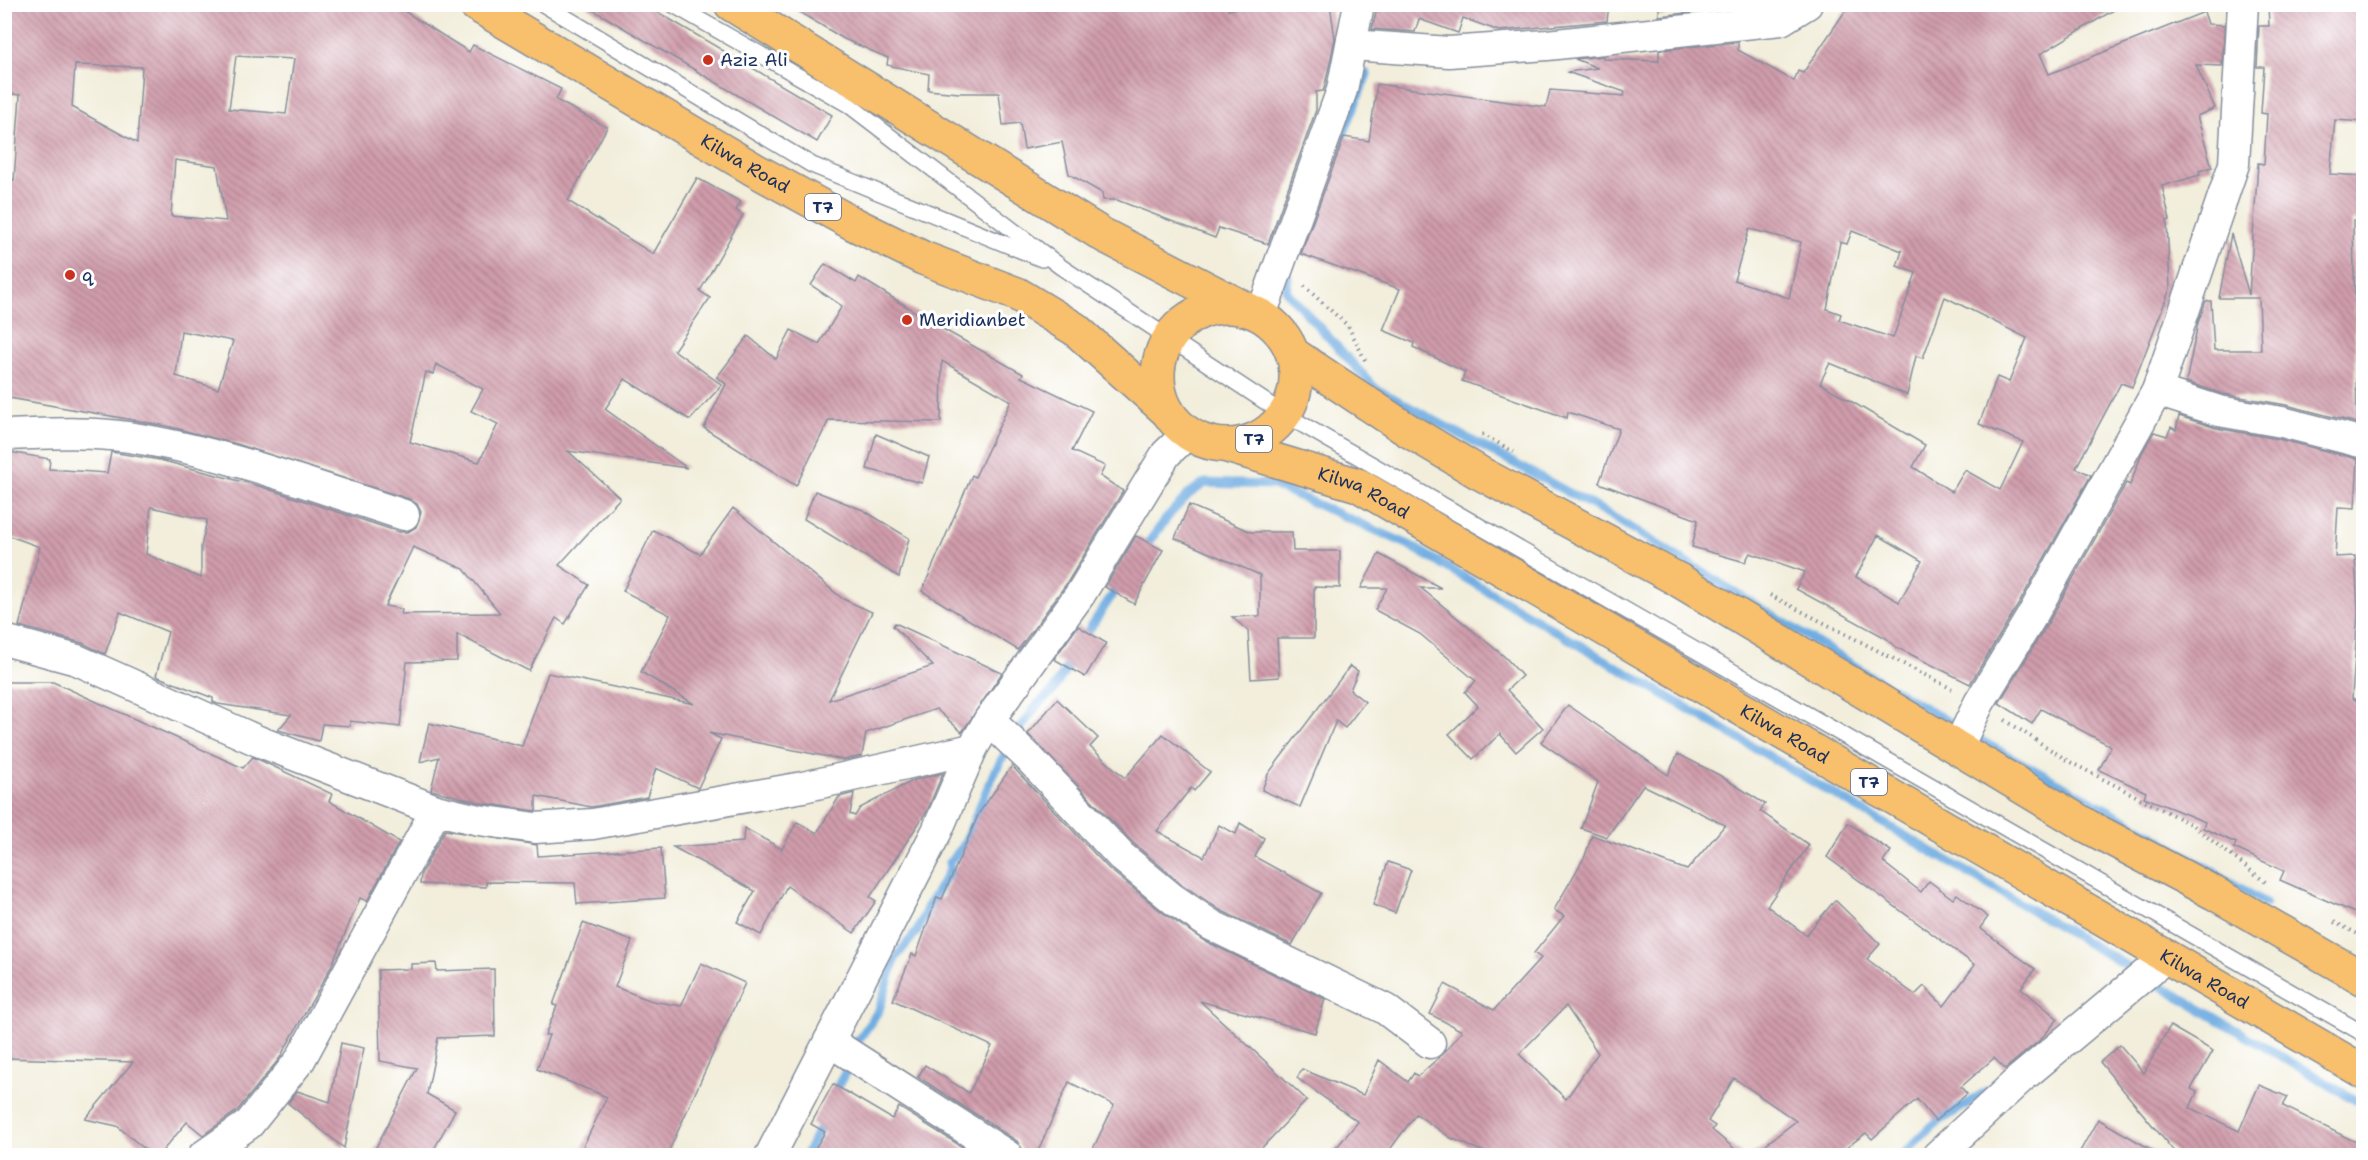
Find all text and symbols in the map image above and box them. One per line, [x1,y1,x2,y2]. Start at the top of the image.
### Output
place label: Aziz Ali [720,48,788,72]
marker: Aziz Ali [701,53,715,67]
street label: Kilwa Road [696,128,794,199]
road number: T7 [805,194,841,220]
place label: q [82,263,94,287]
marker: q [63,268,77,282]
place label: Meridianbet [919,308,1026,332]
marker: Meridianbet [900,313,914,327]
road number: T7 [1236,426,1272,452]
street label: Kilwa Road [1315,462,1414,525]
street label: Kilwa Road [1736,699,1834,769]
road number: T7 [1851,769,1887,795]
street label: Kilwa Road [2156,944,2254,1014]

